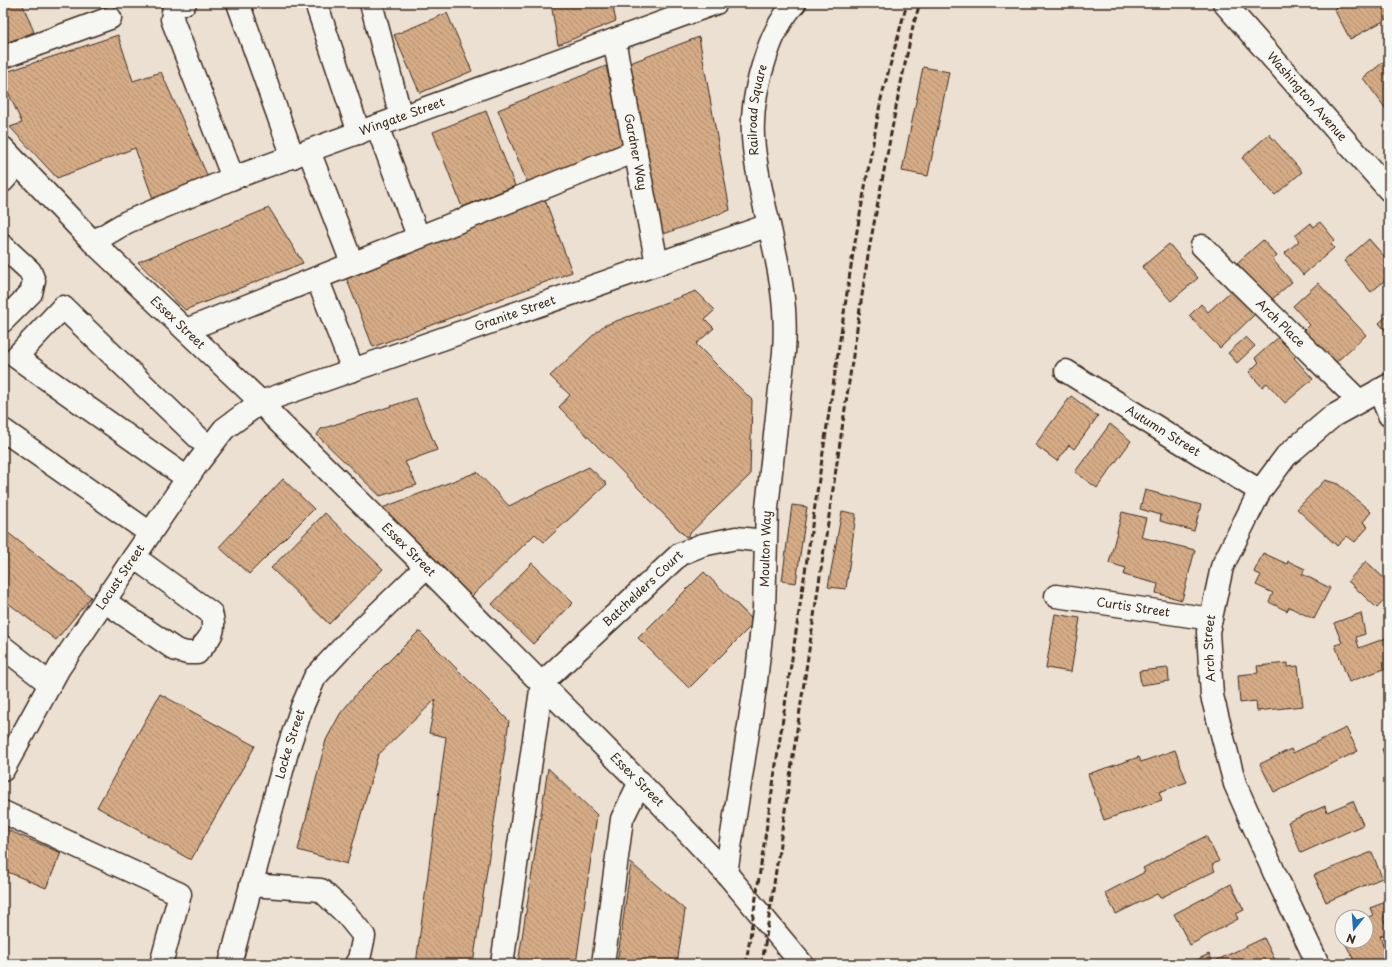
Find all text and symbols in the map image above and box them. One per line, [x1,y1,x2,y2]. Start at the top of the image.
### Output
street label: Washington Avenue [1263,48,1352,145]
street label: Railroad Square [743,62,771,157]
street label: Wingate Street [357,92,447,140]
street label: Gardner Way [620,112,653,192]
street label: Granite Street [472,290,558,335]
street label: Essex Street [147,291,210,353]
street label: Arch Place [1252,294,1310,351]
street label: Autumn Street [1123,400,1204,460]
street label: Moulton Way [755,510,775,587]
street label: Essex Street [378,518,441,580]
street label: Locust Street [91,540,148,613]
street label: Batchelders Court [598,546,687,630]
street label: Curtis Street [1095,592,1171,621]
street label: Arch Street [1198,613,1220,683]
street label: Locke Street [270,706,309,781]
street label: Essex Street [607,748,669,810]
north arrow [1334,909,1374,949]
text: N [1344,930,1358,948]

